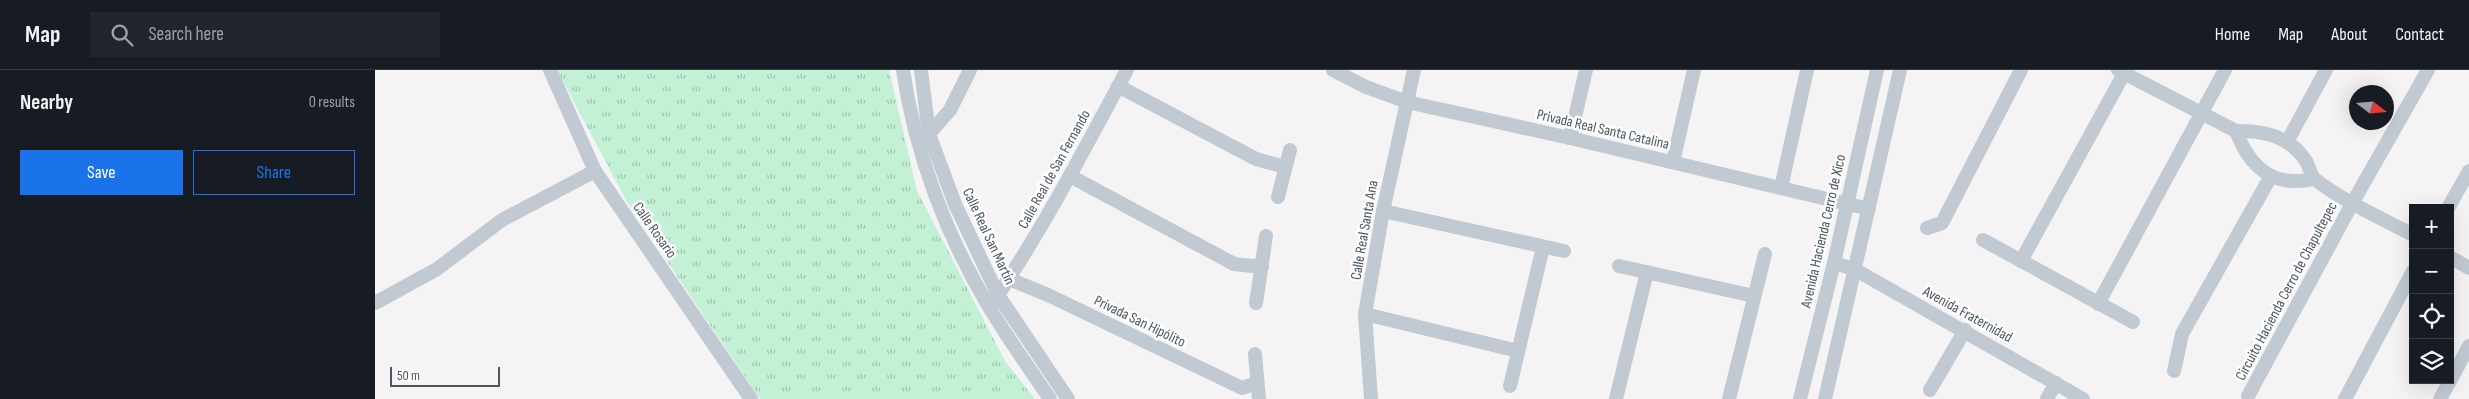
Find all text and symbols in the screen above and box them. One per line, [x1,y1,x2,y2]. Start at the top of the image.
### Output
search box [90,12,440,57]
text: Map [25,20,60,49]
icon: search [108,21,136,49]
text: Search here [148,23,224,46]
text: Home [2215,24,2250,45]
text: Map [2278,24,2303,45]
text: About [2331,24,2367,45]
text: Contact [2395,24,2444,45]
north arrow [2349,85,2394,130]
text: Nearby [20,90,73,115]
text: 0 results [309,93,355,112]
street label: Privada Real Santa Catalina [1535,105,1671,154]
street label: Calle Real de San Fernando [1014,106,1095,232]
button: Save [20,150,183,195]
button: Share [193,150,355,195]
street label: Avenida Hacienda Cerro de Xico [1796,153,1850,311]
street label: Calle Real Santa Ana [1346,179,1383,281]
street label: Calle Real San Martín [958,185,1019,288]
street label: Calle Rosario [628,199,681,262]
street label: Circuito Hacienda Cerro de Chapultepec [2231,199,2342,384]
map controls [2409,204,2454,384]
button: + [2409,204,2454,249]
button: − [2409,249,2454,294]
street label: Avenida Fraternidad [1919,282,2016,347]
street label: Privada San Hipólito [1091,291,1189,352]
button: locate [2409,294,2454,339]
button: layers [2409,339,2454,384]
scale bar [390,364,500,387]
text: 50 m [397,367,420,384]

